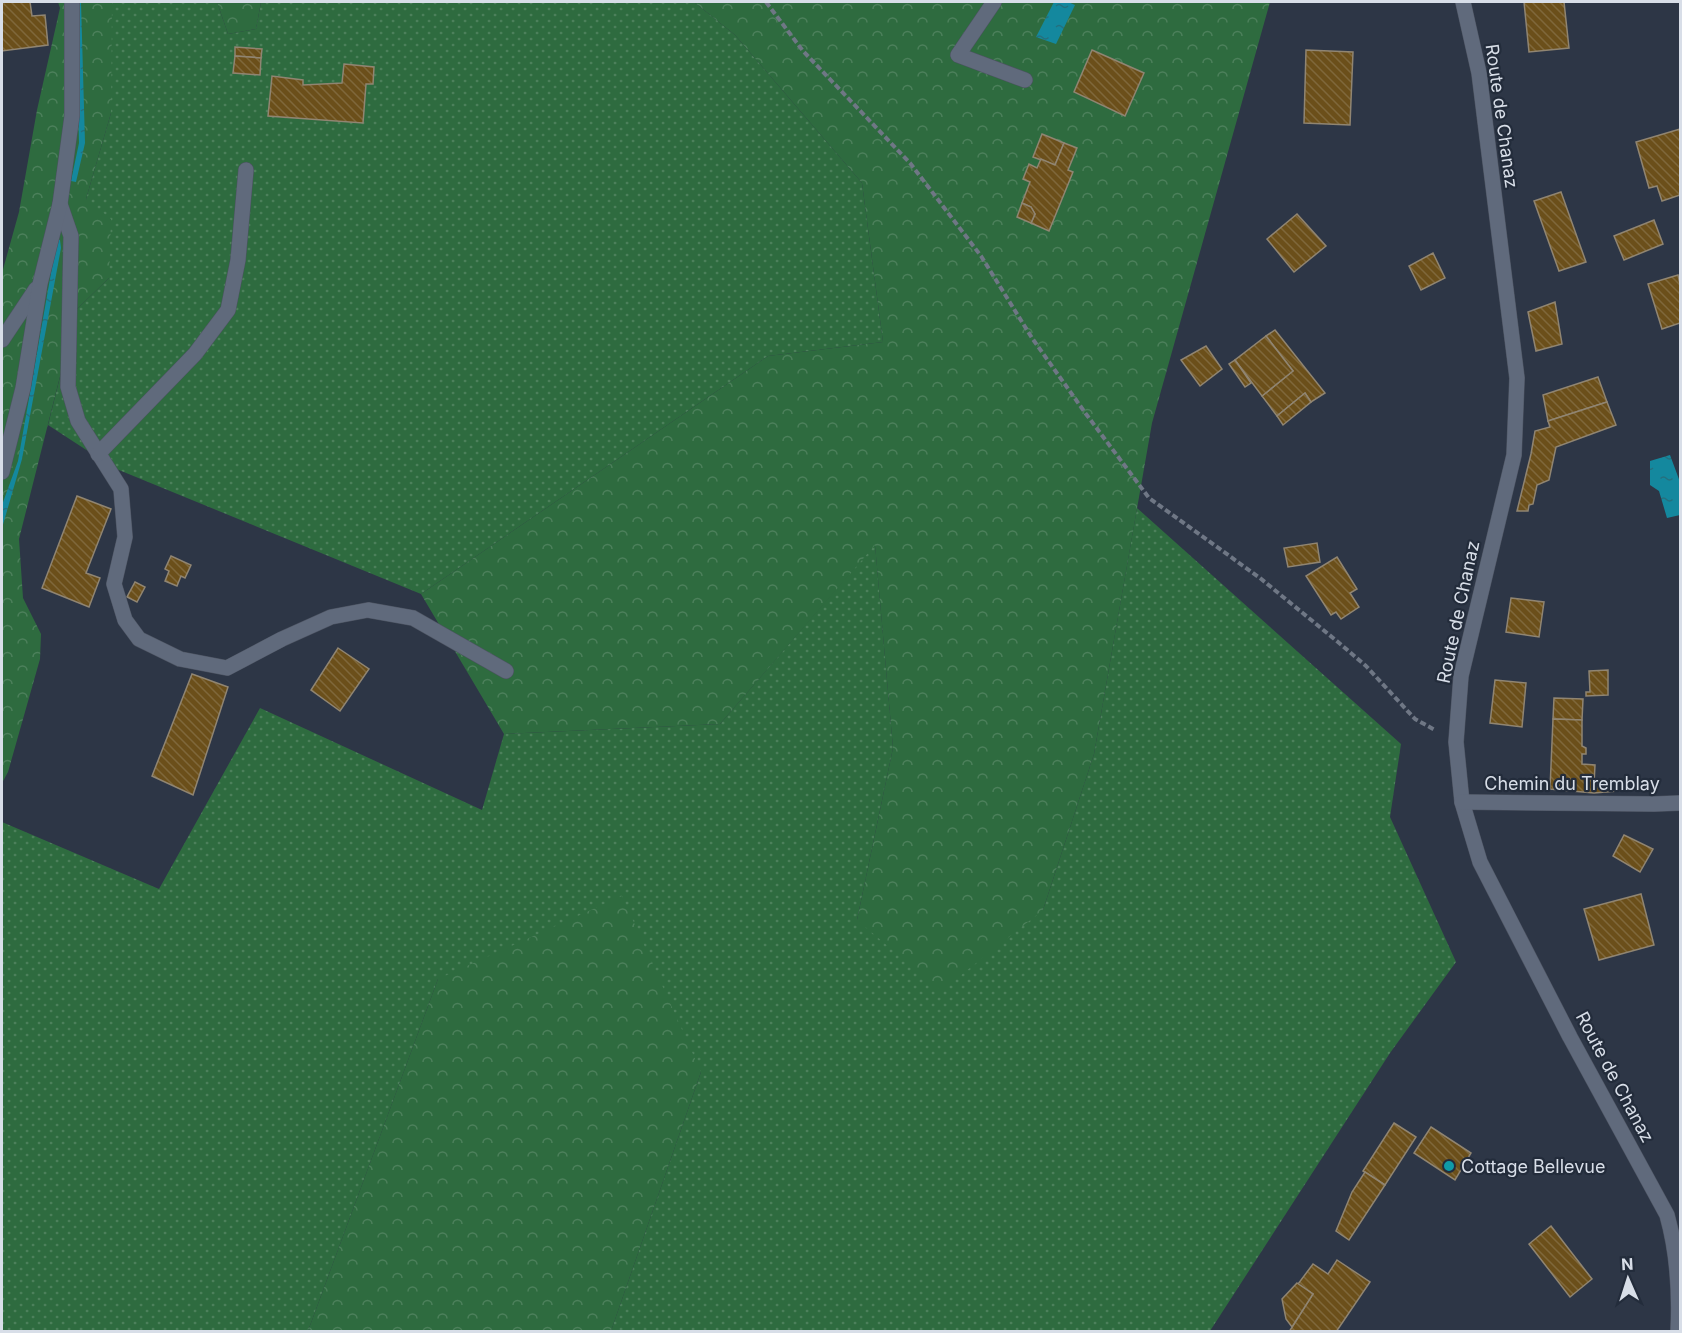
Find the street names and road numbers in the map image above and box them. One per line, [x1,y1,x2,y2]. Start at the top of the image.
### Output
street label: Route de Chanaz [1481,43,1523,189]
street label: Route de Chanaz [1433,539,1483,685]
street label: Chemin du Tremblay [1484,773,1660,794]
street label: Route de Chanaz [1572,1008,1658,1146]

